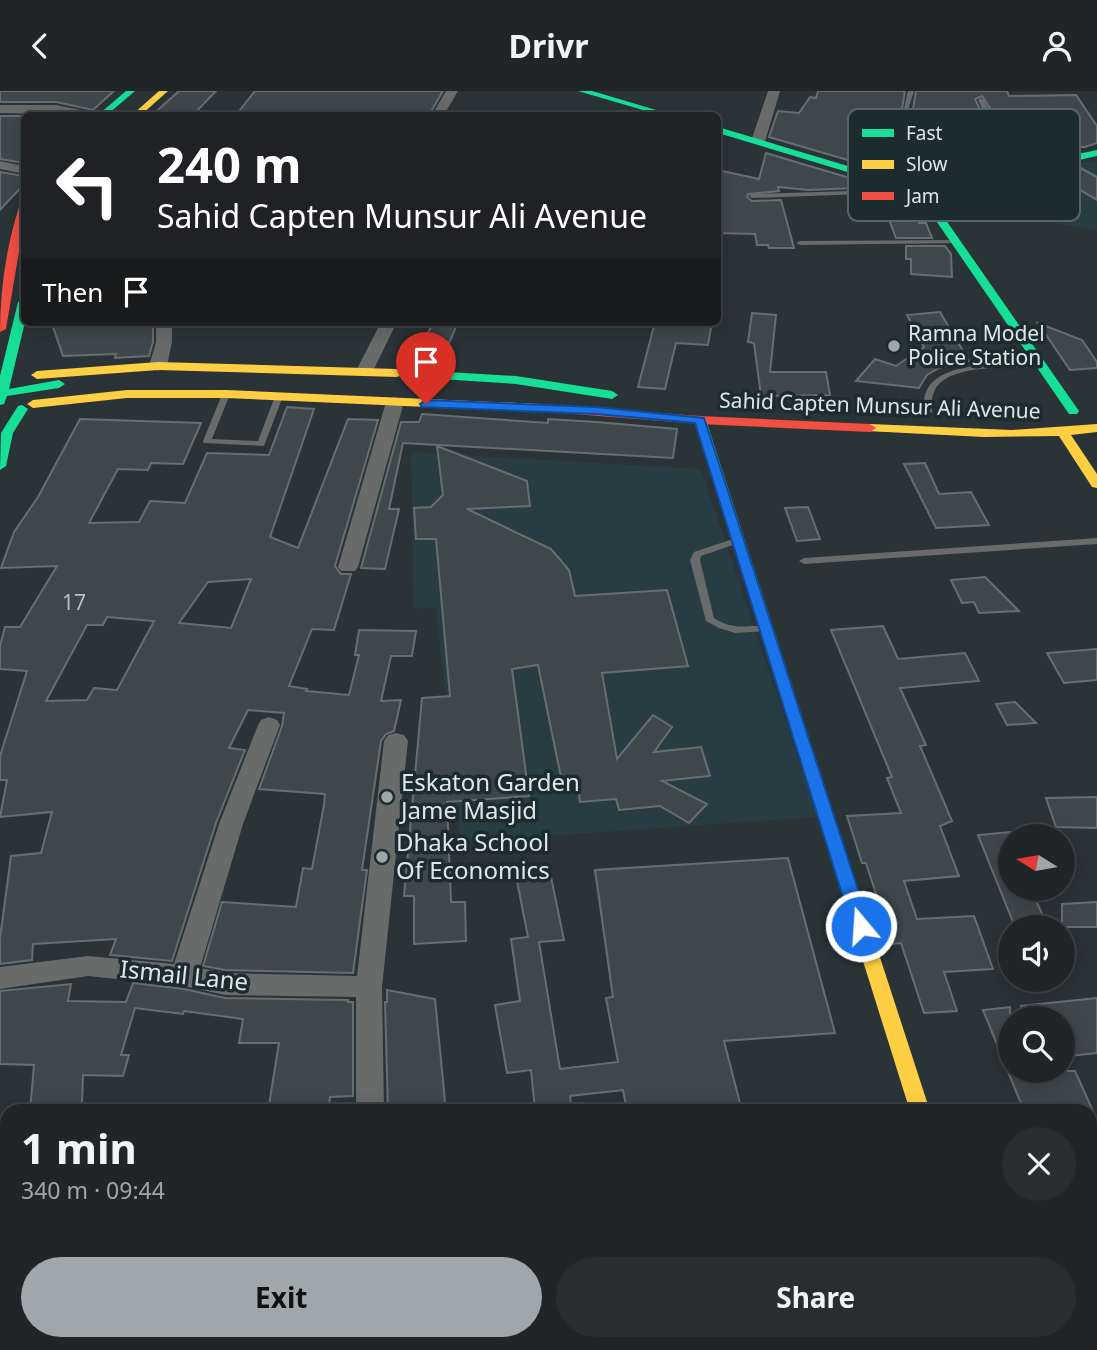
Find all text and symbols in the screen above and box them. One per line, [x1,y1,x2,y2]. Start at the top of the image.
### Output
text: Drivr [509,24,588,67]
icon: back [21,27,59,65]
icon: person [1038,27,1076,65]
legend [848,109,1080,221]
text: Fast [906,120,943,146]
text: 240 m [157,131,302,197]
icon: left [42,140,133,231]
text: Slow [906,151,947,177]
text: Jam [904,183,940,209]
text: Sahid Capten Munsur Ali Avenue [157,194,647,237]
icon: arrive [117,273,155,311]
text: Then [42,274,103,310]
place label: Ramna Model Police Station [908,319,1045,371]
pin [396,332,456,404]
marker: Ramna Model Police Station [886,338,902,354]
icon: arrive [407,343,445,381]
street label: Sahid Capten Munsur Ali Avenue [719,385,1041,425]
house number: 17 [62,588,86,616]
place label: Eskaton Garden Jame Masjid [399,765,580,826]
marker: Eskaton Garden Jame Masjid [379,789,395,805]
north arrow [998,824,1074,901]
map controls [998,824,1075,1083]
place label: Dhaka School Of Economics [396,825,550,886]
marker: Dhaka School Of Economics [374,849,390,865]
position arrow [824,889,898,963]
button: sound [998,915,1075,992]
street label: Ismail Lane [118,951,250,998]
button: search [998,1006,1075,1083]
text: 1 min [21,1119,137,1176]
button: close [1002,1127,1076,1201]
text: 340 m · 09:44 [21,1174,165,1206]
button: Exit [21,1257,542,1337]
button: Share [556,1257,1076,1337]

